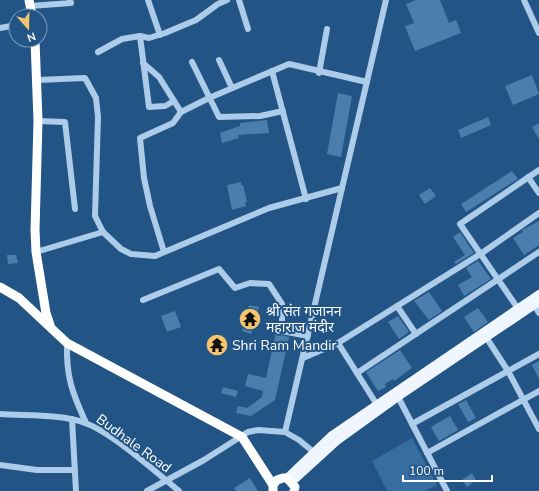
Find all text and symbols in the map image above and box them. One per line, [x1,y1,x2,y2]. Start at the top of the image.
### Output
north arrow [8,8,48,48]
text: N [25,28,38,45]
place label: श्री संंत गजानन महाराज मंदीर [266,302,342,337]
temple icon: श्री संंत गजानन महाराज मंदीर [237,306,263,332]
temple icon: Shri Ram Mandir [204,332,230,358]
place label: Shri Ram Mandir [232,336,337,355]
street label: Budhale Road [92,410,175,477]
scale bar [403,457,492,483]
text: 100 m [409,463,444,479]

